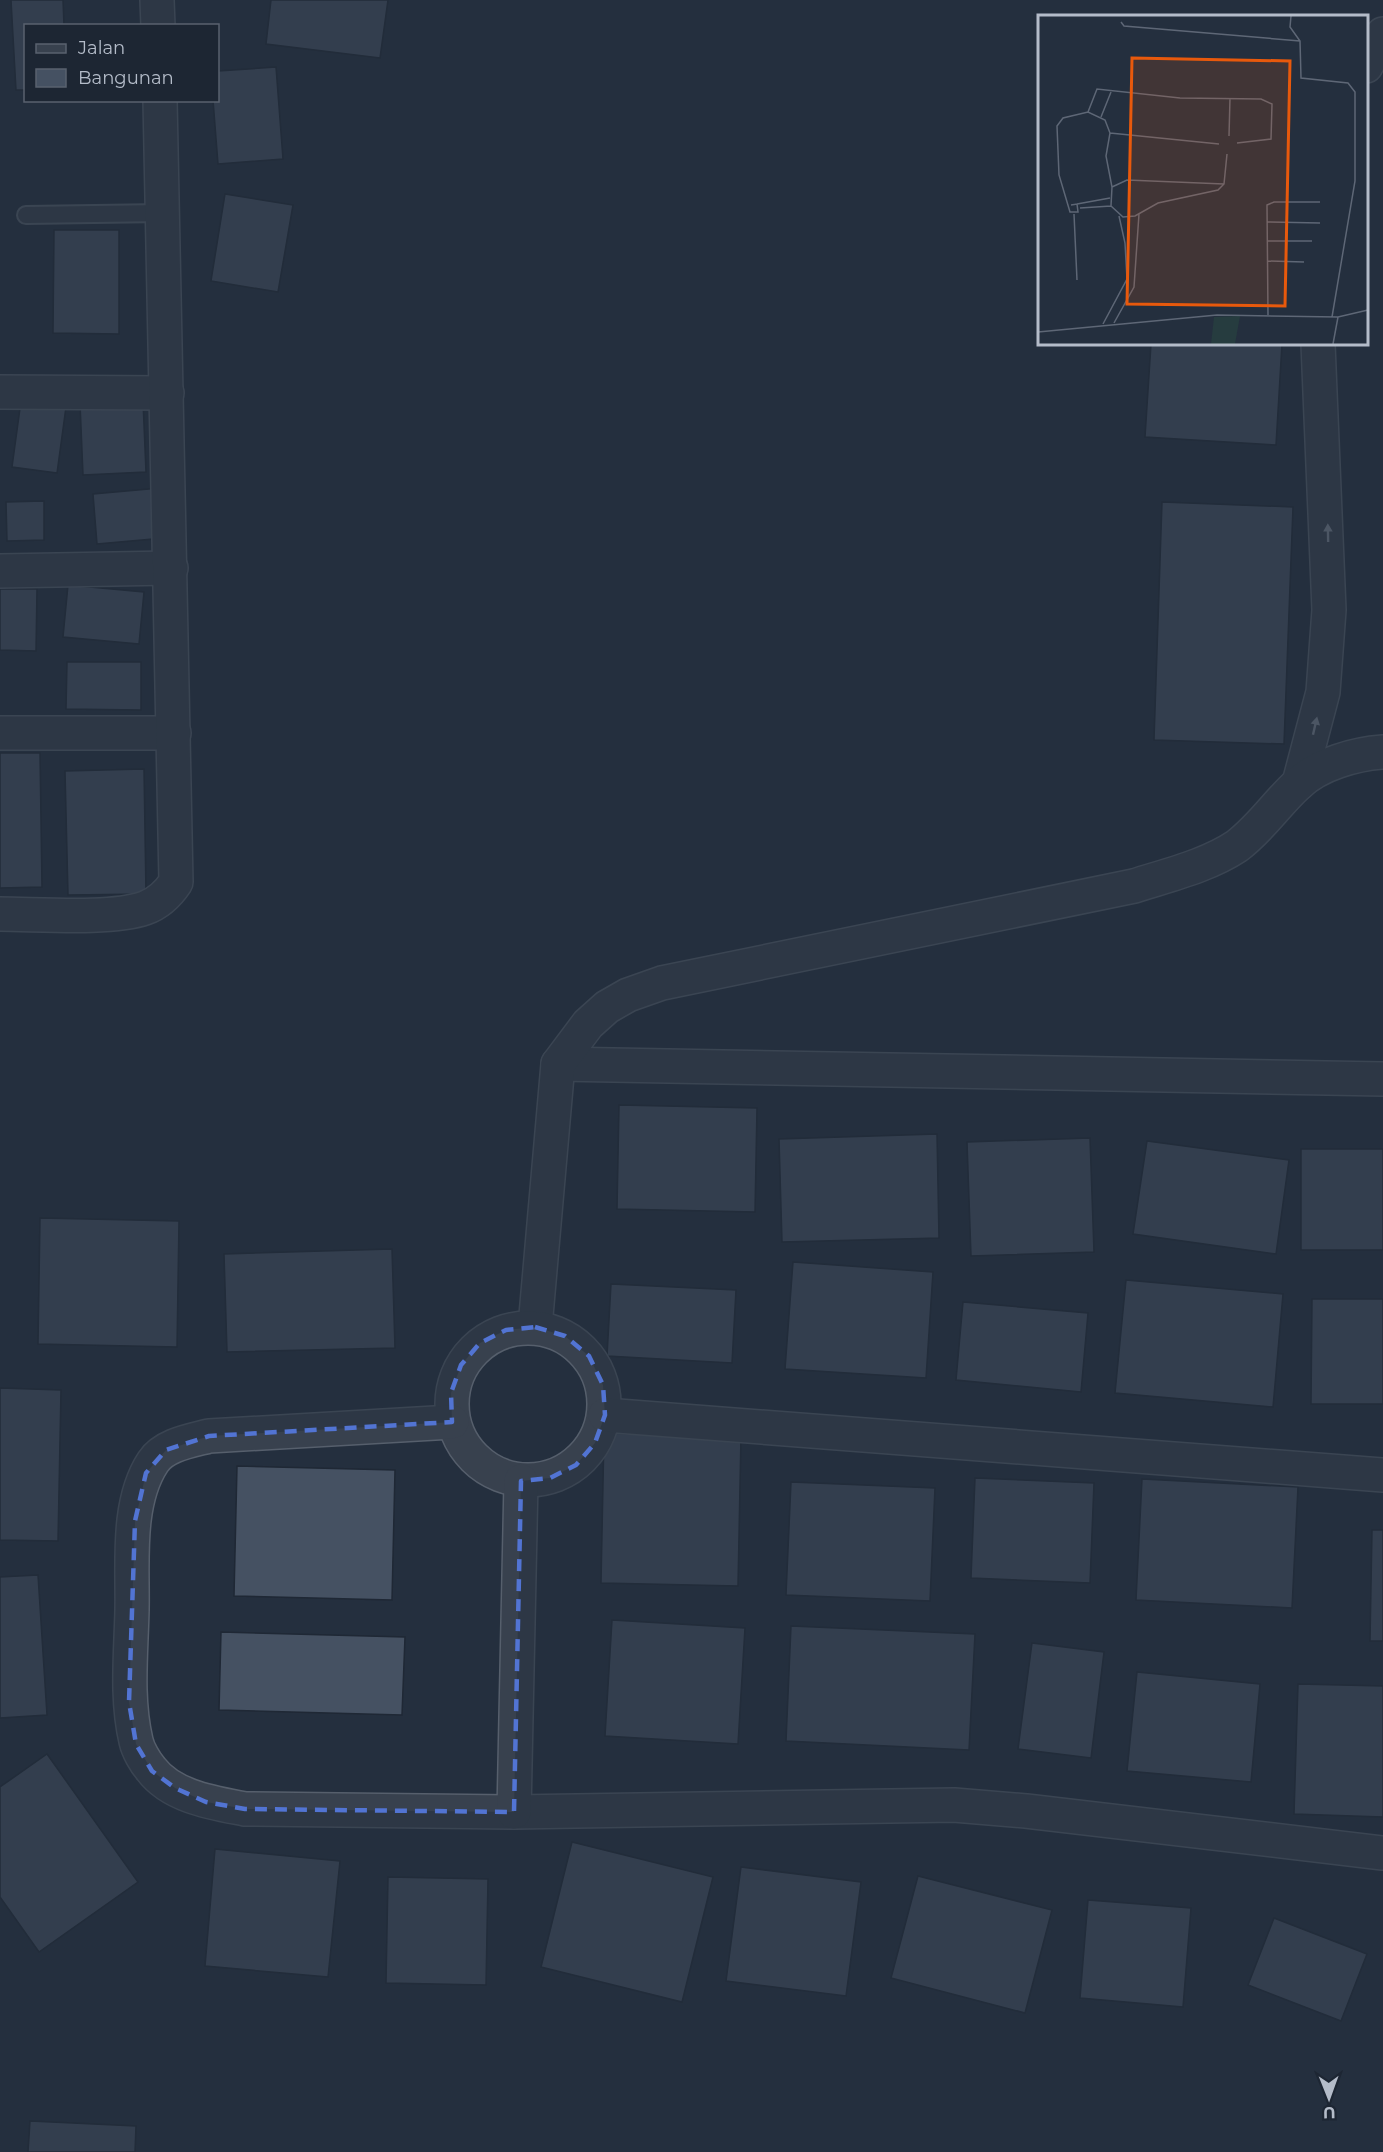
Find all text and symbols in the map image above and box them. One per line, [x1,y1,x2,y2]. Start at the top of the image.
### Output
inset map [1038,15,1368,345]
legend [24,24,219,102]
text: Jalan [77,37,125,59]
text: Bangunan [78,67,174,89]
one-way arrow [1323,523,1332,542]
one-way arrow [1311,717,1321,736]
north arrow [1299,2068,1359,2128]
text: U [1323,2103,1336,2122]

